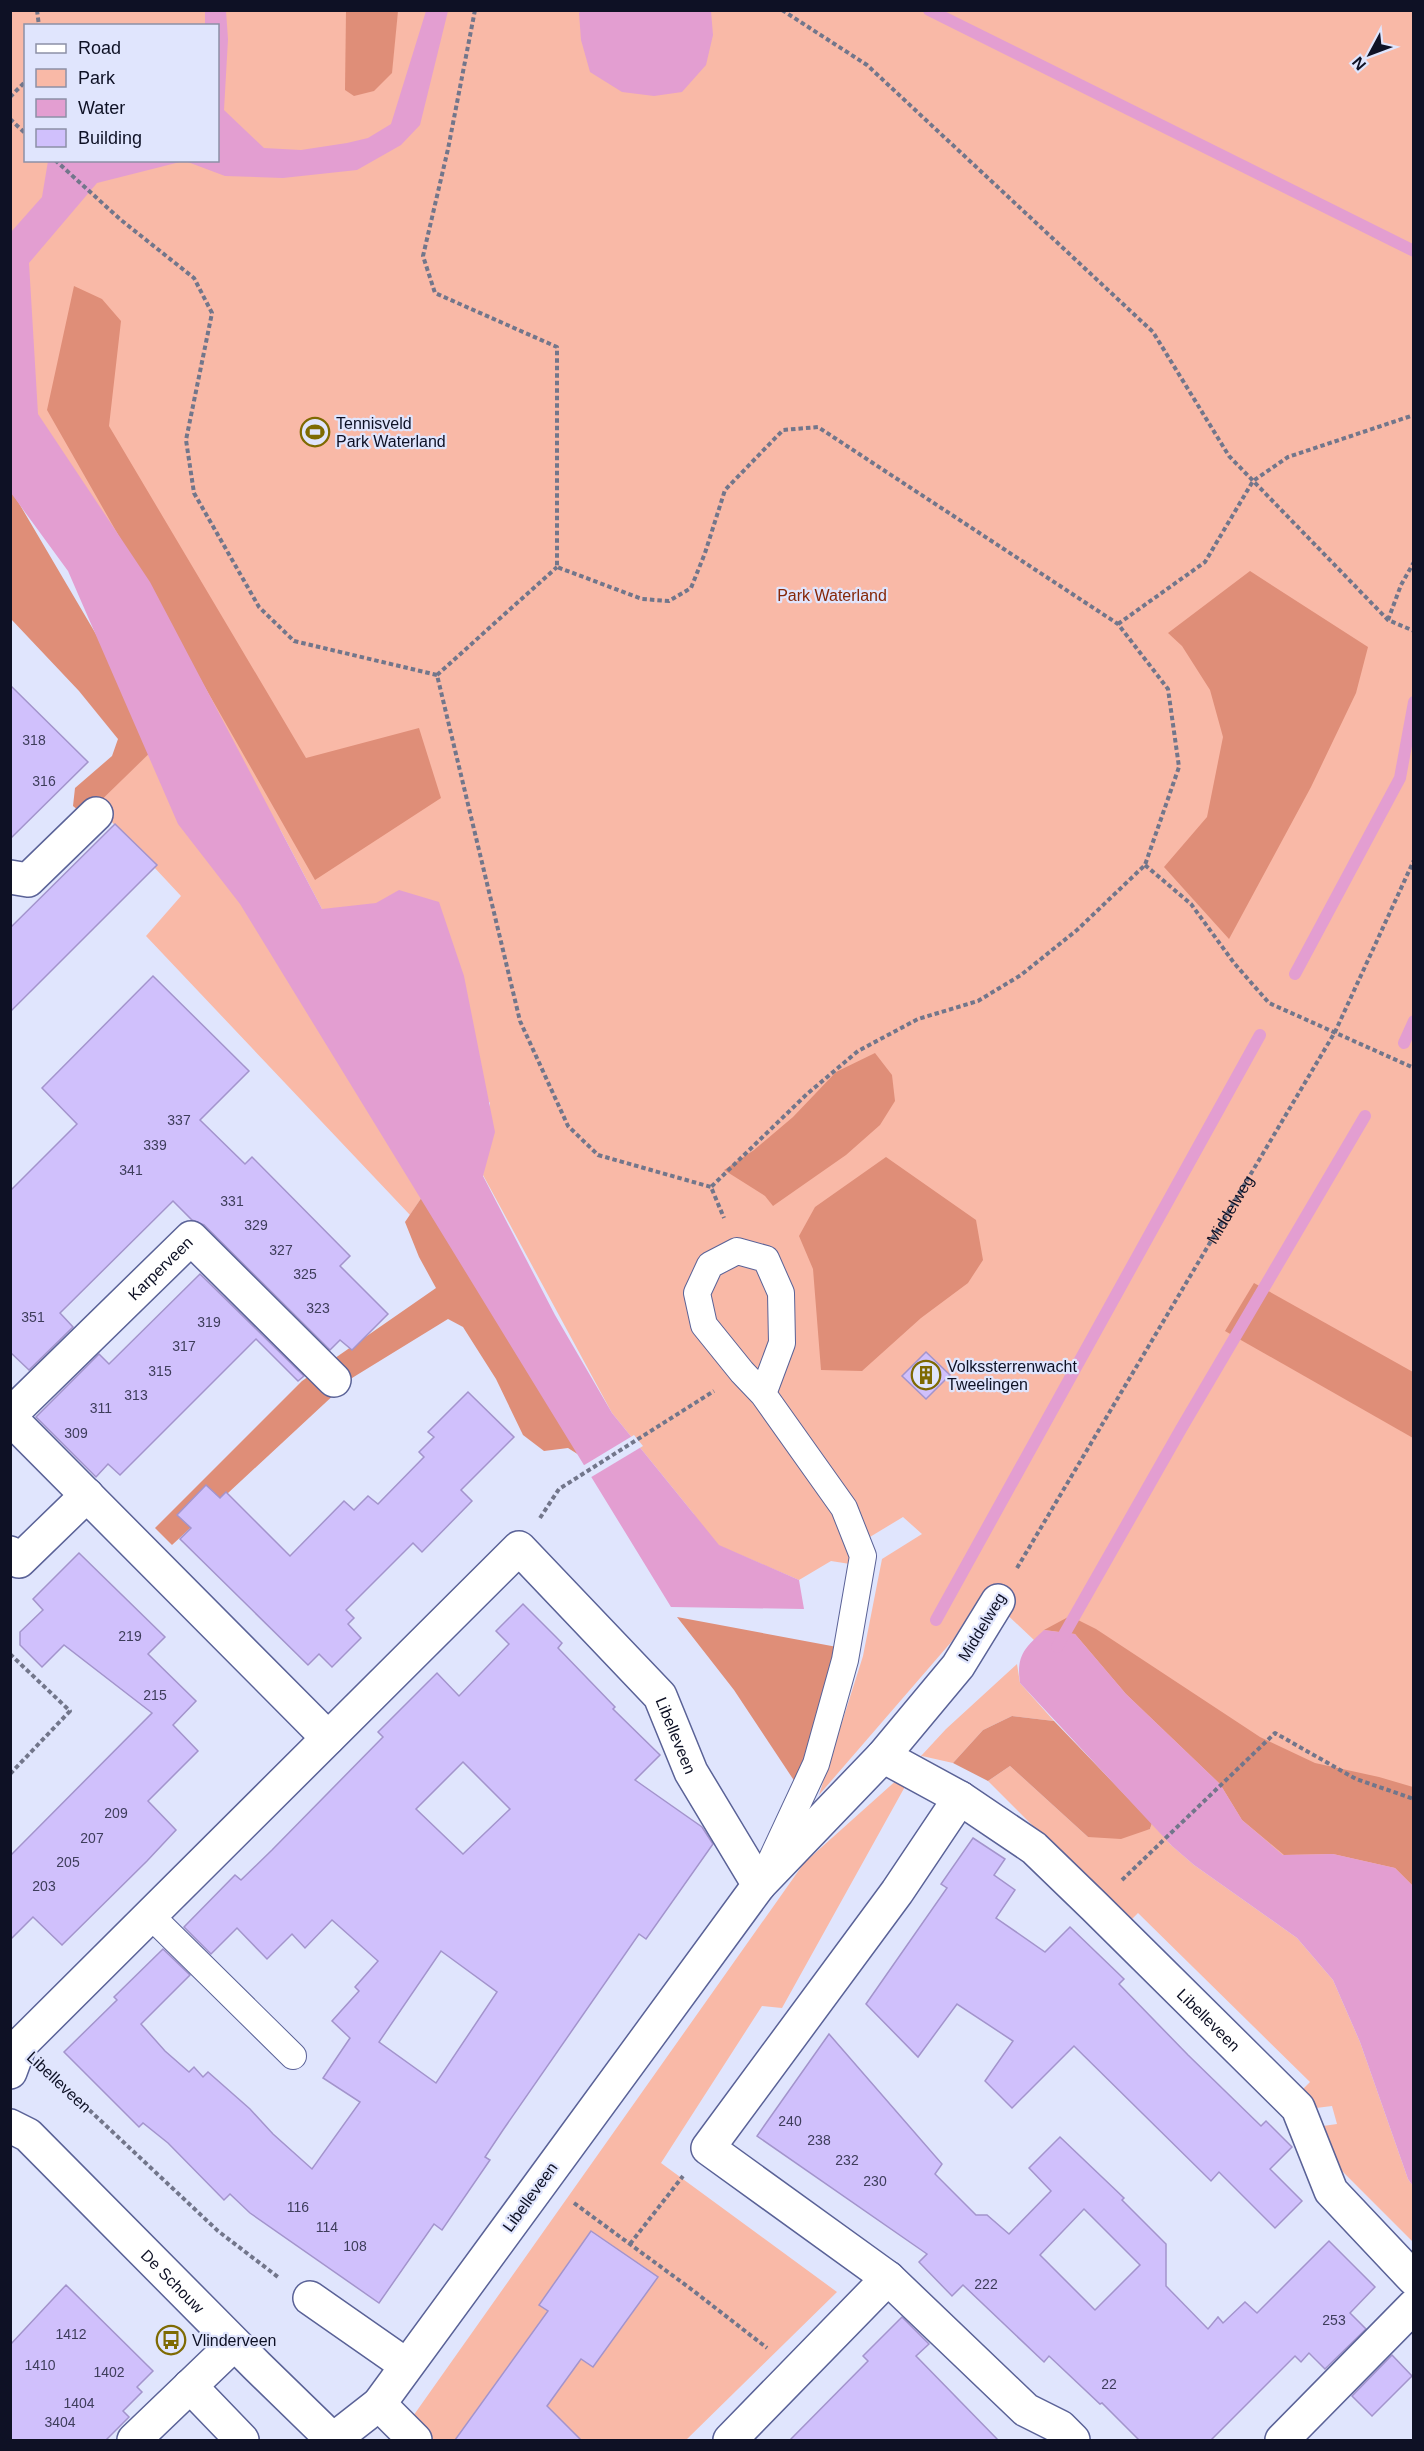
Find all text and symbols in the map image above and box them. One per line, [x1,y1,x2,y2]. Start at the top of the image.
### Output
legend [24,24,219,162]
north arrow [1340,24,1400,84]
text: Road [78,38,121,58]
text: N [1349,54,1369,73]
text: Park [78,68,116,88]
text: Water [78,98,125,118]
text: Building [78,128,142,148]
place label: Tennisveld Park Waterland [336,415,446,450]
sports icon: Tennisveld Park Waterland [299,416,331,448]
park label: Park Waterland [777,587,887,604]
house number: 318 [22,732,46,748]
house number: 316 [32,773,56,789]
house number: 337 [167,1112,191,1128]
house number: 339 [143,1137,167,1153]
house number: 341 [119,1162,143,1178]
street label: Middelweg [1203,1172,1257,1247]
house number: 331 [220,1193,244,1209]
house number: 329 [244,1217,268,1233]
street label: Karperveen [125,1233,196,1303]
house number: 327 [269,1242,293,1258]
house number: 325 [293,1266,317,1282]
house number: 323 [306,1300,330,1316]
house number: 351 [21,1309,45,1325]
house number: 319 [197,1314,221,1330]
house number: 317 [172,1338,196,1354]
place label: Volkssterrenwacht Tweelingen [947,1358,1077,1393]
building icon: Volkssterrenwacht Tweelingen [910,1359,942,1391]
house number: 315 [148,1363,172,1379]
house number: 313 [124,1387,148,1403]
house number: 311 [90,1400,112,1416]
house number: 309 [64,1425,88,1441]
street label: Middelweg [955,1590,1009,1664]
house number: 219 [118,1628,142,1644]
house number: 215 [143,1687,167,1703]
street label: Libelleveen [653,1695,699,1776]
house number: 209 [104,1805,128,1821]
house number: 207 [80,1830,104,1846]
house number: 205 [56,1854,80,1870]
house number: 203 [32,1878,56,1894]
street label: Libelleveen [1174,1985,1244,2054]
street label: Libelleveen [24,2048,94,2116]
house number: 240 [778,2113,802,2129]
house number: 238 [807,2132,831,2148]
house number: 232 [835,2152,859,2168]
street label: Libelleveen [499,2159,561,2235]
house number: 230 [863,2173,887,2189]
house number: 116 [287,2199,309,2215]
house number: 114 [316,2219,338,2235]
house number: 108 [343,2238,367,2254]
street label: De Schouw [138,2246,208,2317]
house number: 222 [974,2276,998,2292]
house number: 253 [1322,2312,1346,2328]
bus stop icon: Vlinderveen [155,2324,187,2356]
house number: 1412 [55,2326,87,2342]
place label: Vlinderveen [192,2332,277,2349]
house number: 1410 [24,2357,56,2373]
house number: 1402 [93,2364,125,2380]
house number: 22 [1101,2376,1117,2392]
house number: 1404 [63,2395,95,2411]
house number: 3404 [44,2414,76,2430]

